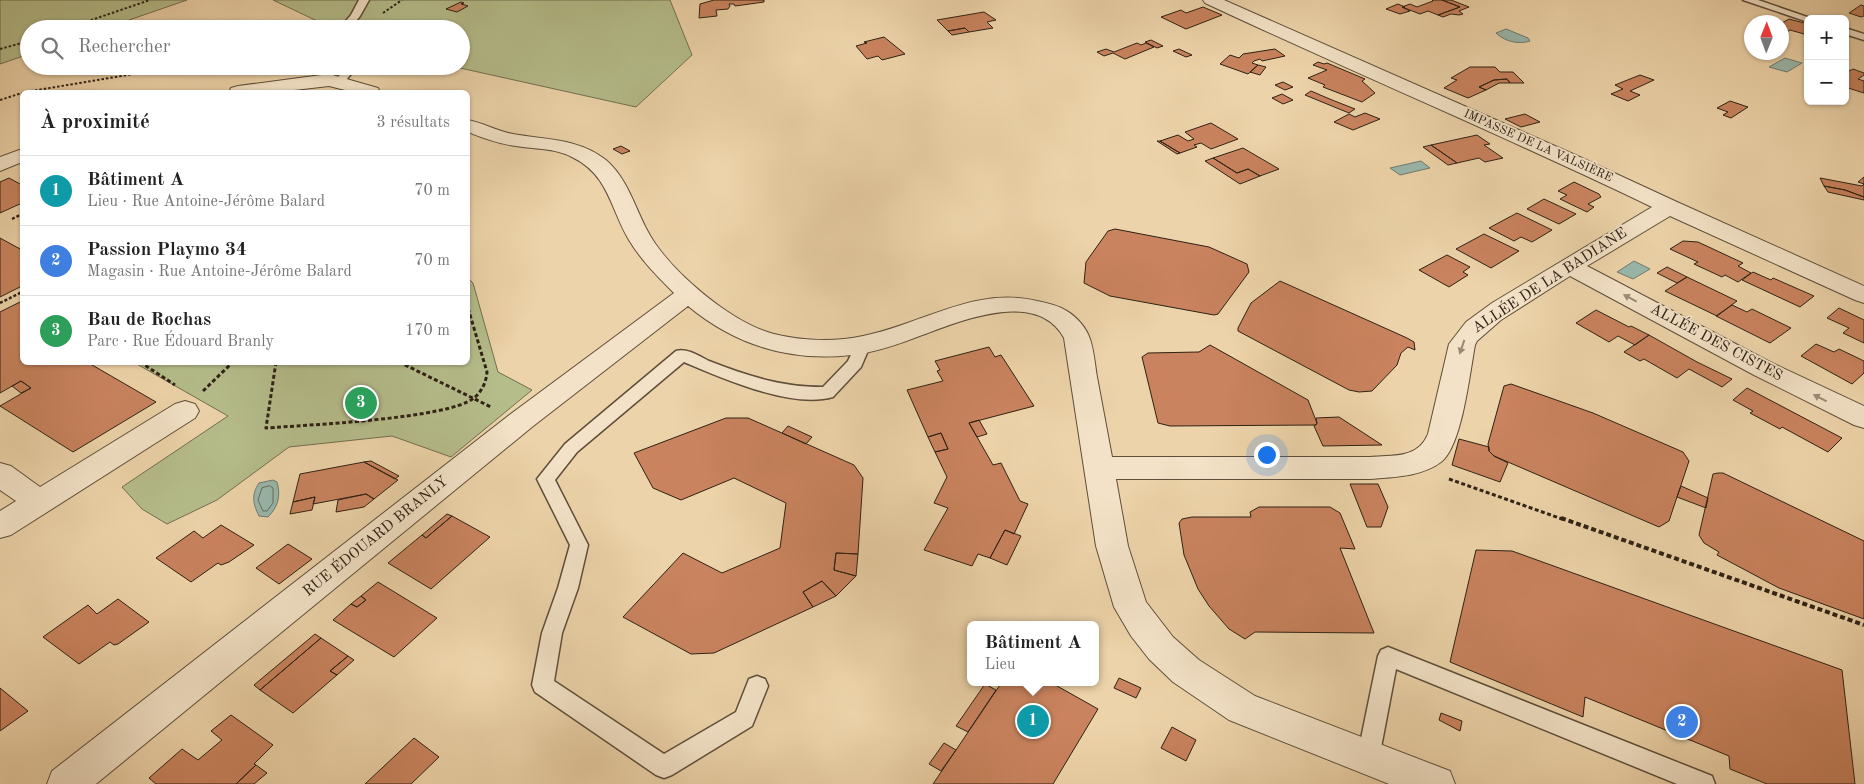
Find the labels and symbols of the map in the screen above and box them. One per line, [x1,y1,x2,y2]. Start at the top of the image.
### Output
north arrow [1744,15,1789,60]
street label: IMPASSE DE LA VALSIÈRE [1462,105,1615,184]
street label: ALLÉE DE LA BADIANE [1469,223,1630,336]
one-way arrow [1622,294,1637,302]
street label: ALLÉE DES CISTES [1647,299,1786,384]
one-way arrow [1458,340,1466,355]
pin: 3 [345,384,377,422]
one-way arrow [1813,394,1827,402]
your location [1254,442,1280,468]
street label: RUE ÉDOUARD BRANLY [299,472,451,600]
pin: 1 [1017,702,1049,740]
pin: 2 [1666,703,1698,741]

